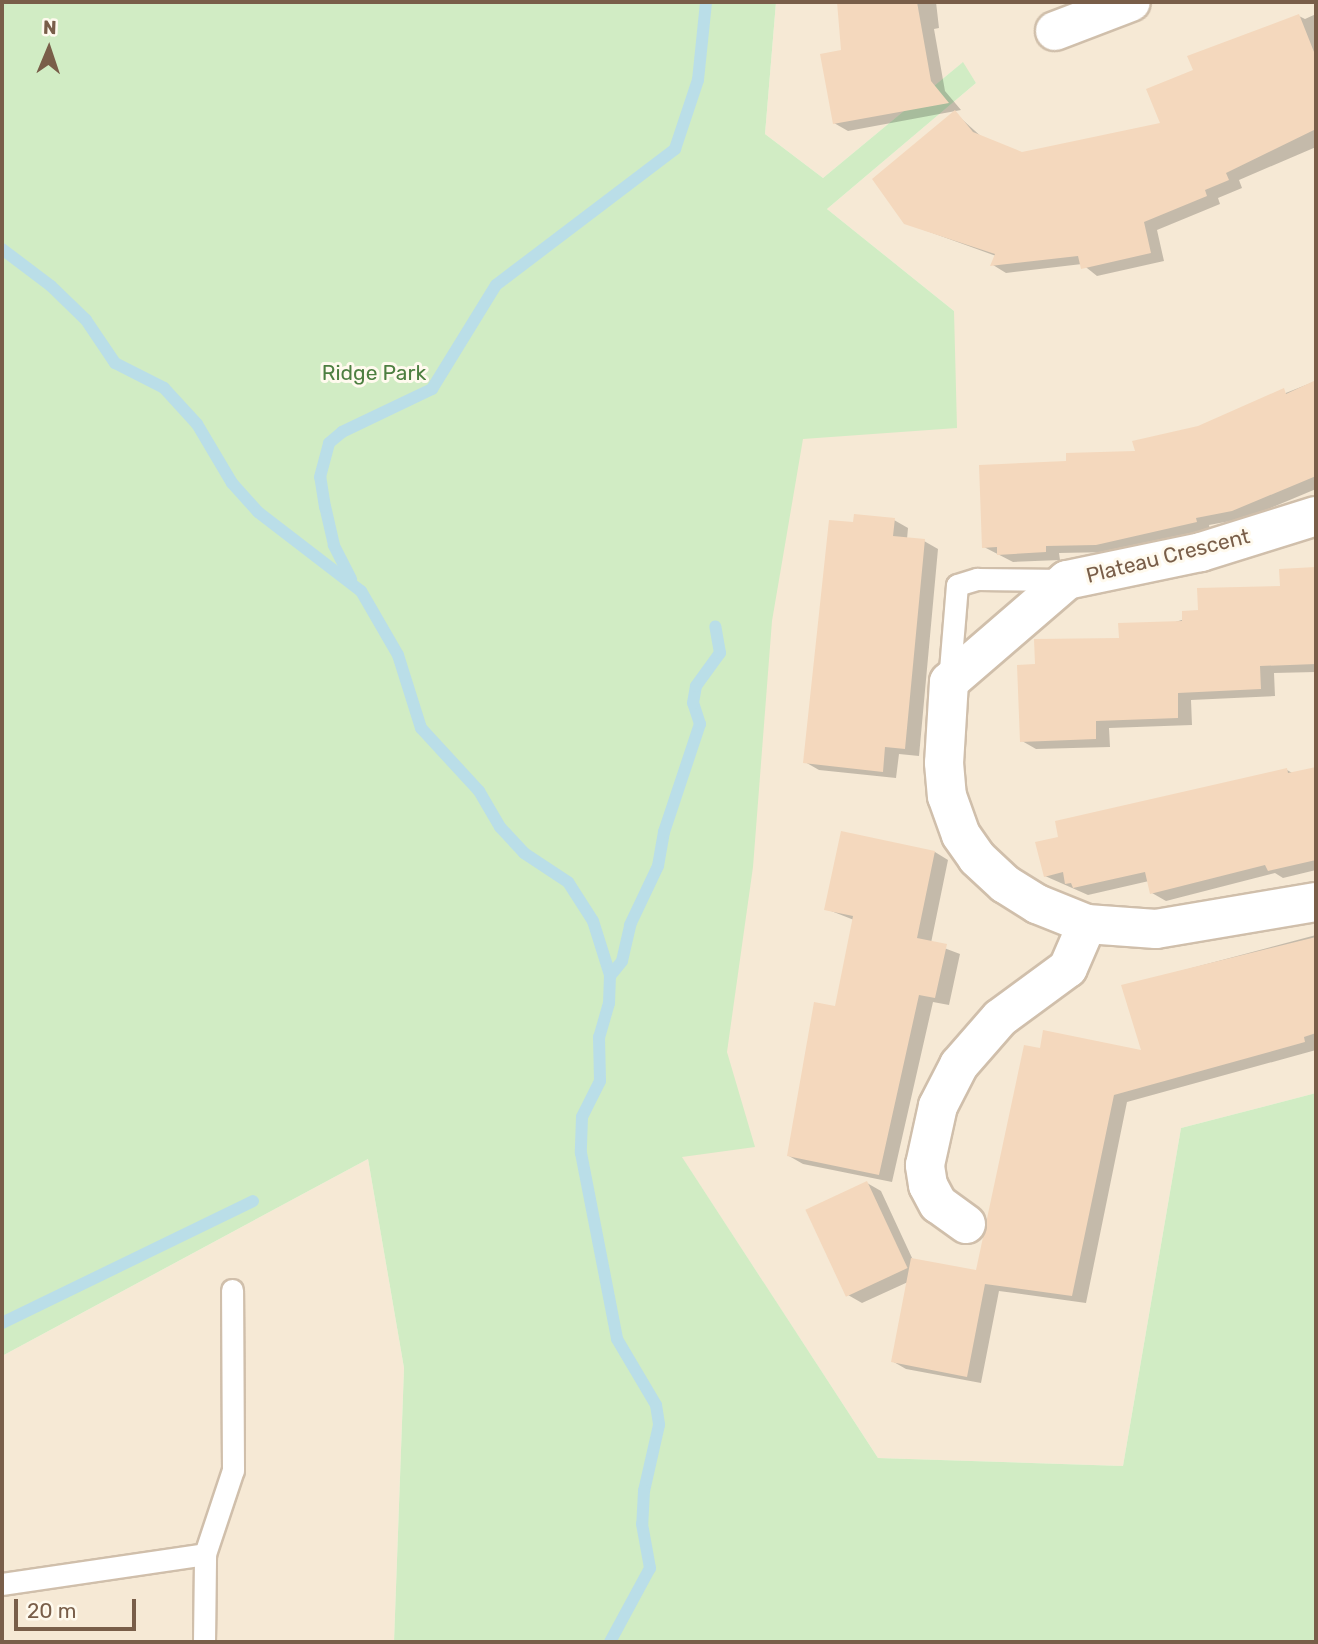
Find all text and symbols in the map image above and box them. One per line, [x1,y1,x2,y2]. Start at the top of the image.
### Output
north arrow [14,14,84,84]
text: N [43,16,57,39]
park label: Ridge Park [322,360,426,386]
street label: Plateau Crescent [1084,523,1252,589]
scale bar [18,1584,140,1628]
text: 20 m [27,1598,76,1623]

